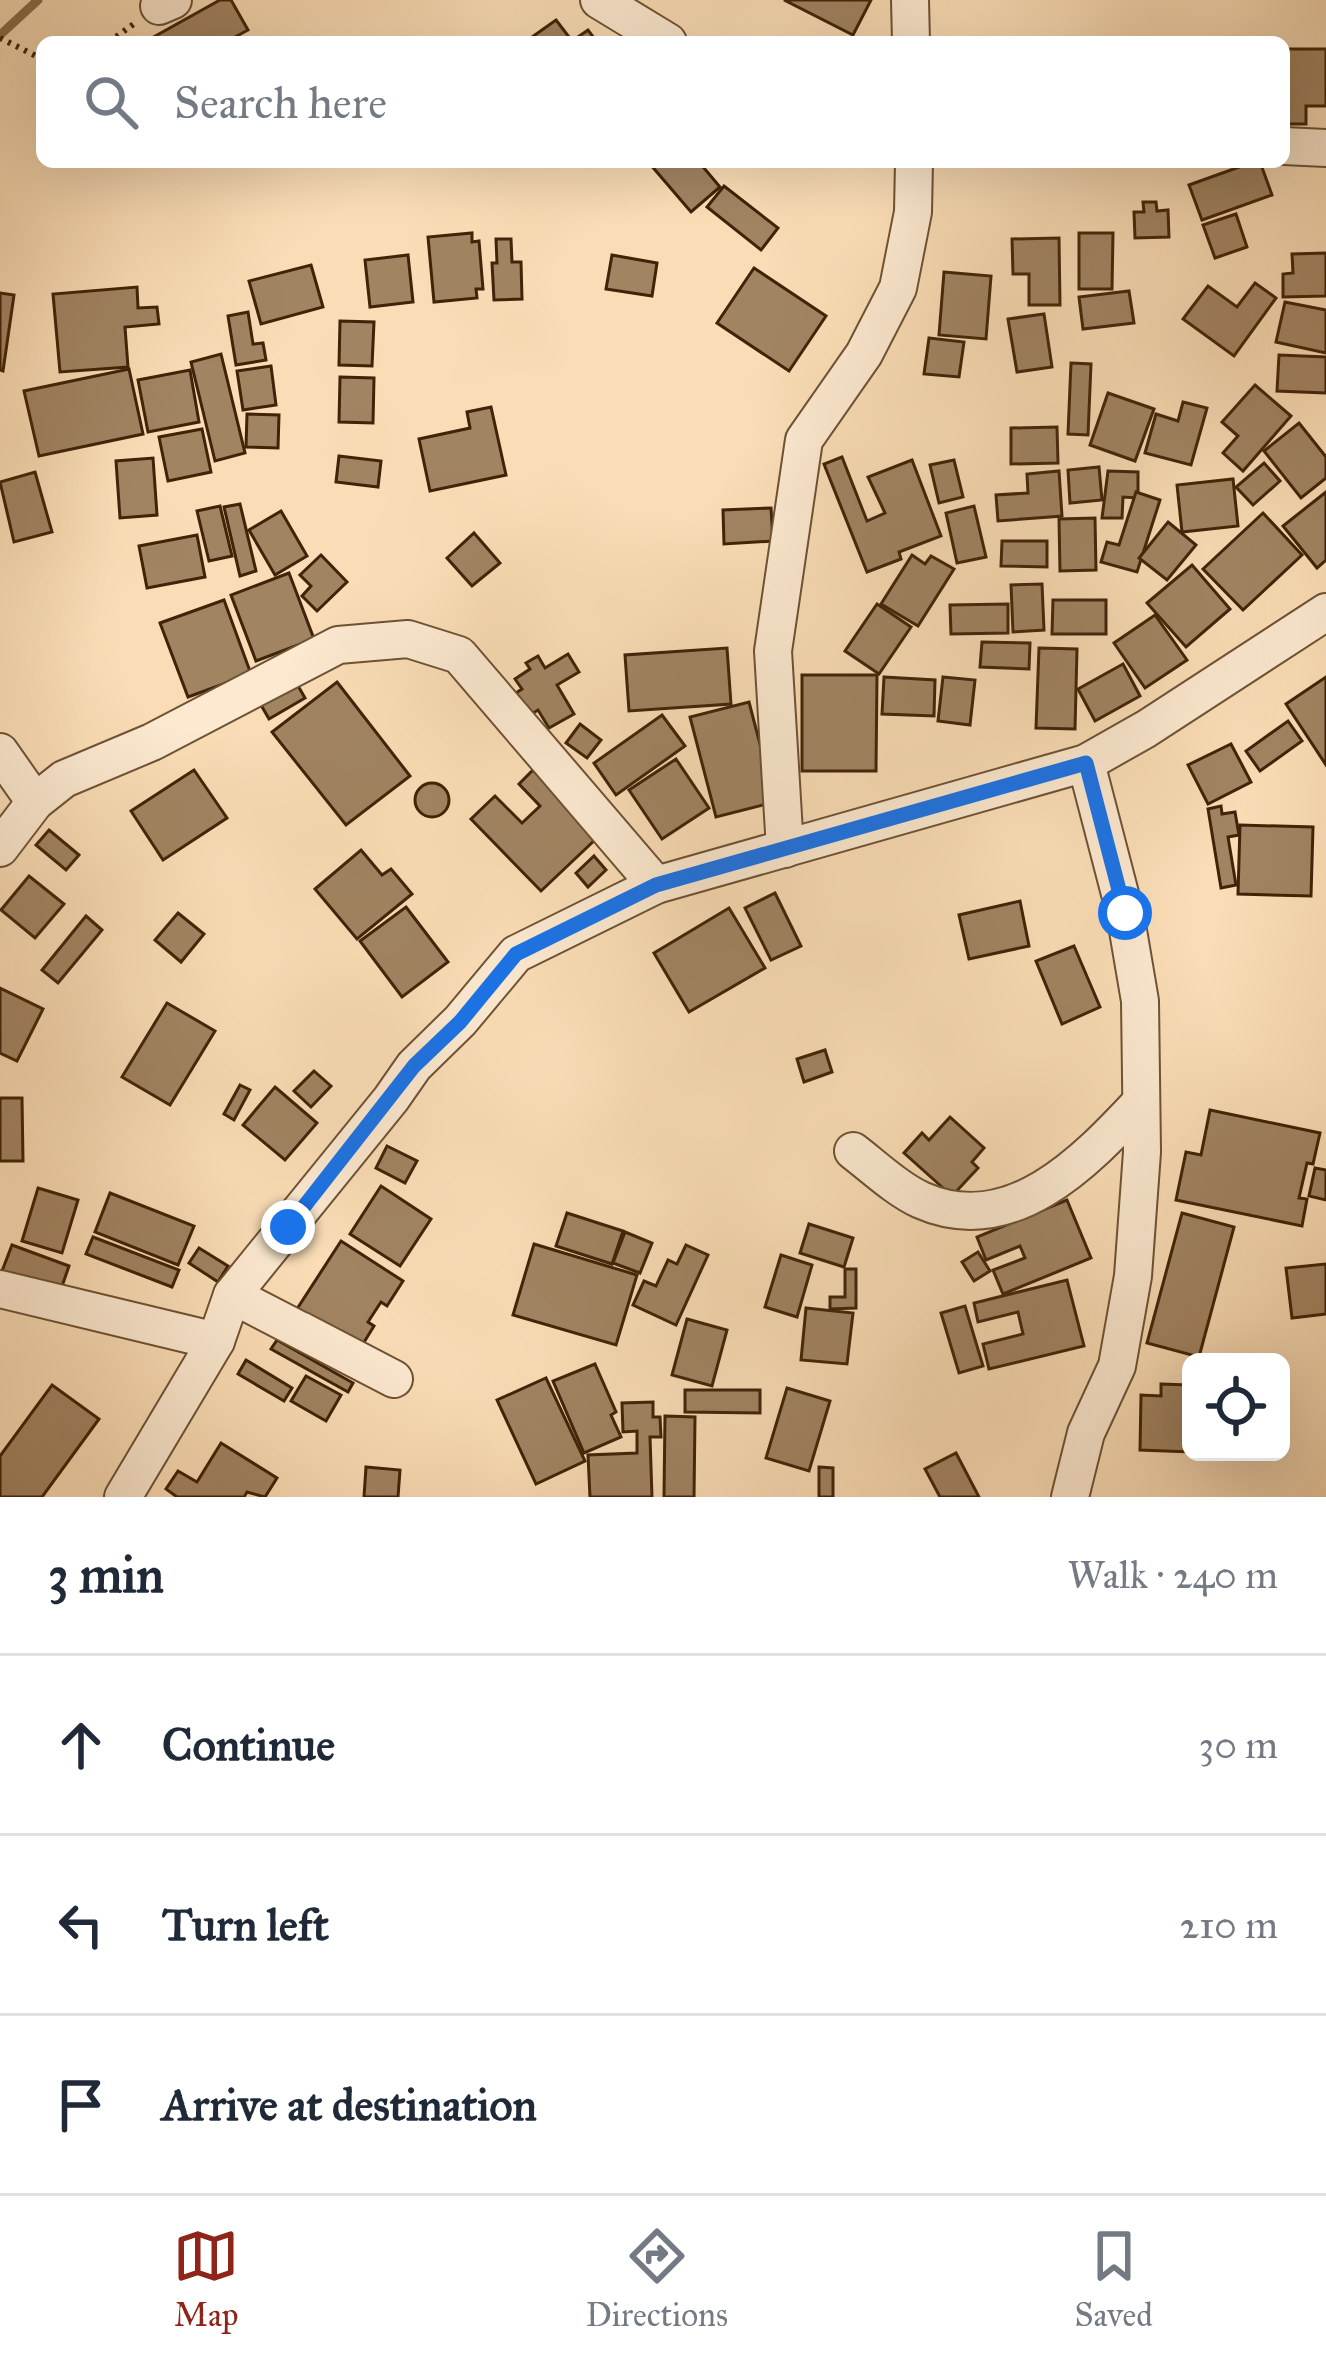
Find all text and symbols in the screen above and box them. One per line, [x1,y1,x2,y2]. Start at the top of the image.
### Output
search box [36,36,1290,168]
icon: search [78,69,144,135]
text: Search here [174,75,387,130]
route start [1098,886,1152,940]
route end [261,1200,315,1254]
map controls [1182,1353,1290,1461]
button: locate [1182,1353,1290,1461]
text: 3 min [48,1544,164,1606]
text: Walk · 240 m [1068,1551,1278,1599]
icon: ahead [48,1712,114,1778]
text: Continue [162,1717,335,1772]
text: 30 m [1199,1721,1278,1769]
icon: left [48,1892,114,1958]
text: Turn left [162,1897,329,1952]
text: 210 m [1180,1901,1278,1949]
icon: arrive [48,2072,114,2138]
text: Arrive at destination [162,2077,537,2132]
tab: Map [173,2223,239,2335]
tab: Directions [586,2223,728,2335]
tab: Saved [1074,2223,1153,2335]

